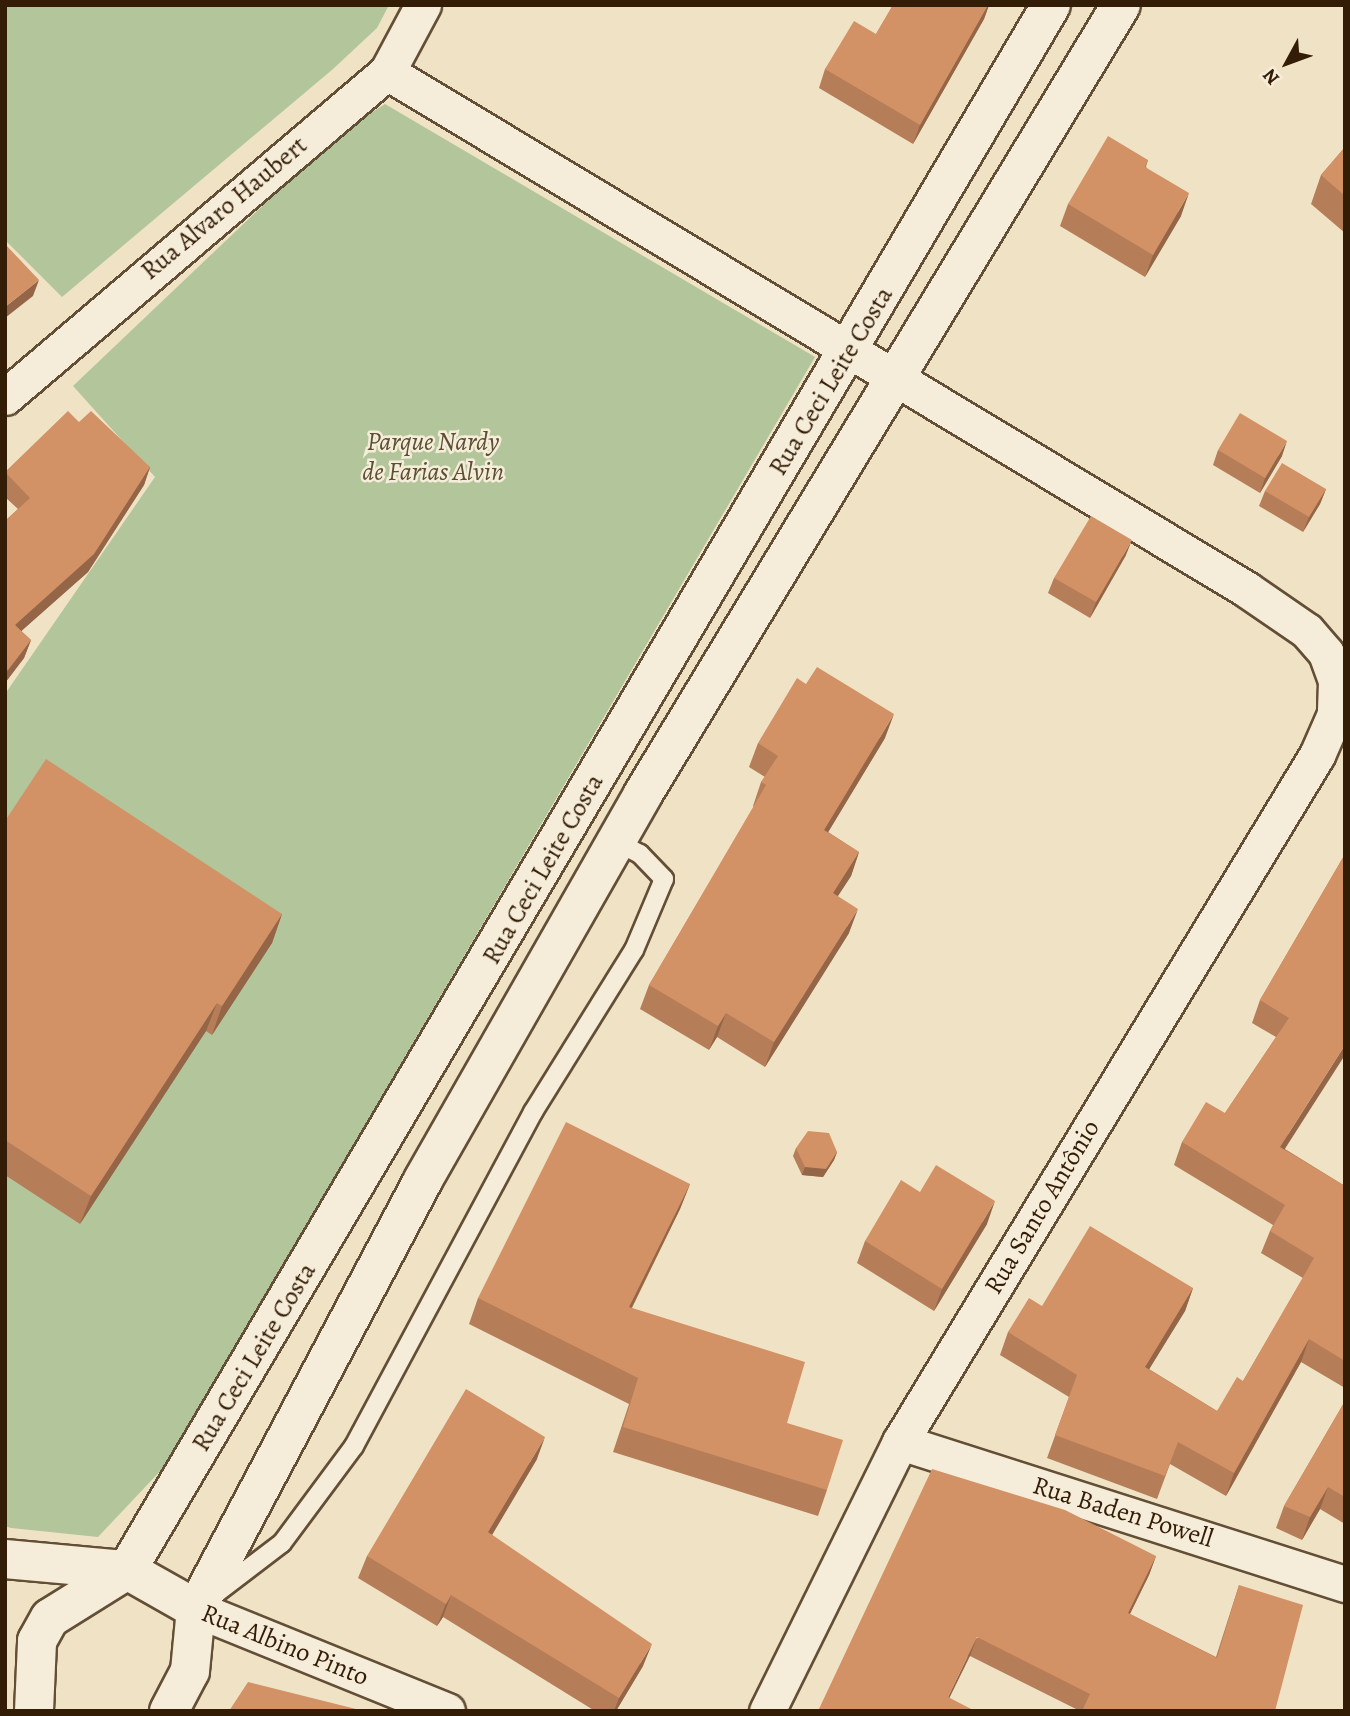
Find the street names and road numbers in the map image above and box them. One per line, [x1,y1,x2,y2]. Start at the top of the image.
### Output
street label: Rua Alvaro Haubert [135,129,313,287]
street label: Rua Ceci Leite Costa [762,281,900,481]
street label: Rua Ceci Leite Costa [476,768,610,970]
street label: Rua Santo Antônio [978,1114,1106,1300]
street label: Rua Ceci Leite Costa [185,1257,323,1457]
street label: Rua Baden Powell [1029,1470,1217,1554]
street label: Rua Albino Pinto [197,1597,373,1693]

